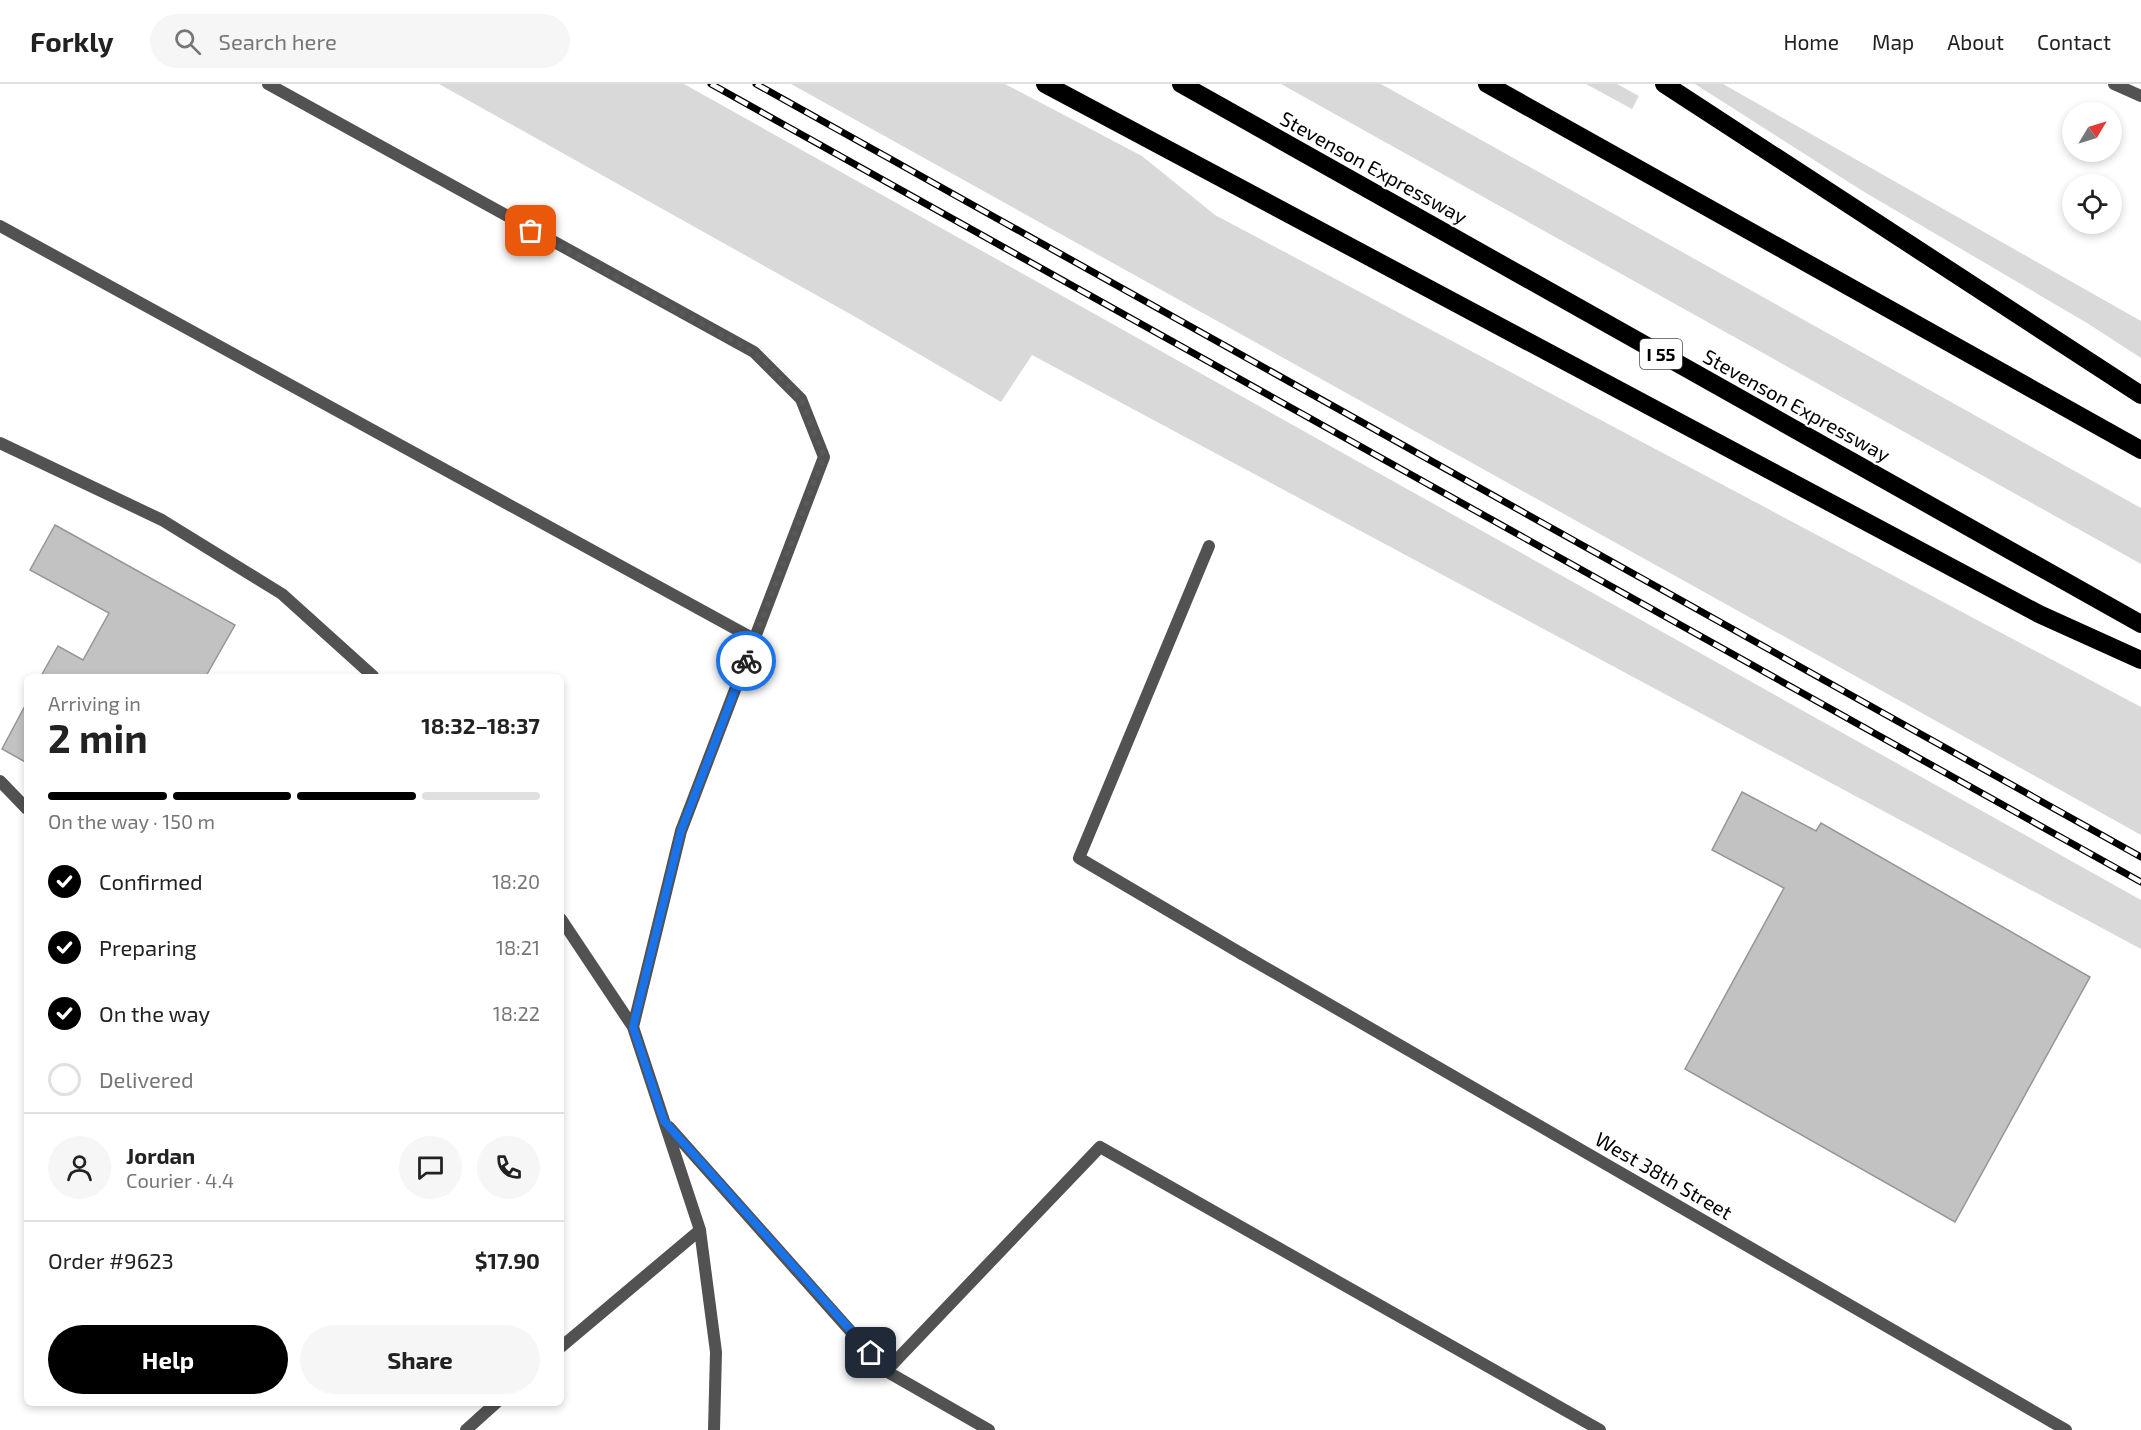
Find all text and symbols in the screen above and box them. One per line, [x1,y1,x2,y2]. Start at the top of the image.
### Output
search box [150,14,570,68]
text: Forkly [30,24,114,58]
icon: search [171,25,204,58]
text: Search here [219,28,337,54]
text: Home [1783,29,1839,54]
text: Map [1872,29,1914,54]
text: About [1947,29,2004,54]
text: Contact [2037,29,2111,54]
north arrow [2062,102,2122,162]
map controls [2062,102,2122,234]
street label: Stevenson Expressway [1276,106,1472,229]
button: locate [2062,174,2122,234]
pin [505,205,556,256]
icon: bag [514,214,547,247]
road number: I 55 [1640,339,1682,369]
street label: Stevenson Expressway [1699,344,1895,467]
courier [716,631,776,691]
icon: bike [730,645,763,678]
text: Arriving in [48,691,141,715]
text: 18:32–18:37 [421,712,540,738]
text: 2 min [48,714,148,761]
text: On the way · 150 m [48,809,215,833]
icon: check [48,865,81,898]
text: Confirmed [99,868,203,894]
text: 18:20 [492,869,540,893]
icon: check [48,931,81,964]
text: Preparing [99,934,197,960]
text: 18:21 [496,935,540,959]
icon: check [48,997,81,1030]
text: On the way [99,1000,210,1026]
text: 18:22 [493,1001,540,1025]
text: Delivered [99,1066,194,1092]
street label: West 38th Street [1591,1126,1737,1224]
button: person [48,1136,111,1199]
button: chat [399,1136,462,1199]
button: phone [477,1136,540,1199]
text: Jordan [126,1142,195,1168]
text: Courier · 4.4 [126,1168,234,1192]
text: Order #9623 [48,1247,174,1273]
text: $17.90 [475,1247,540,1273]
button: Help [48,1325,288,1394]
button: Share [300,1325,540,1394]
pin [845,1327,896,1378]
icon: home [854,1336,887,1369]

